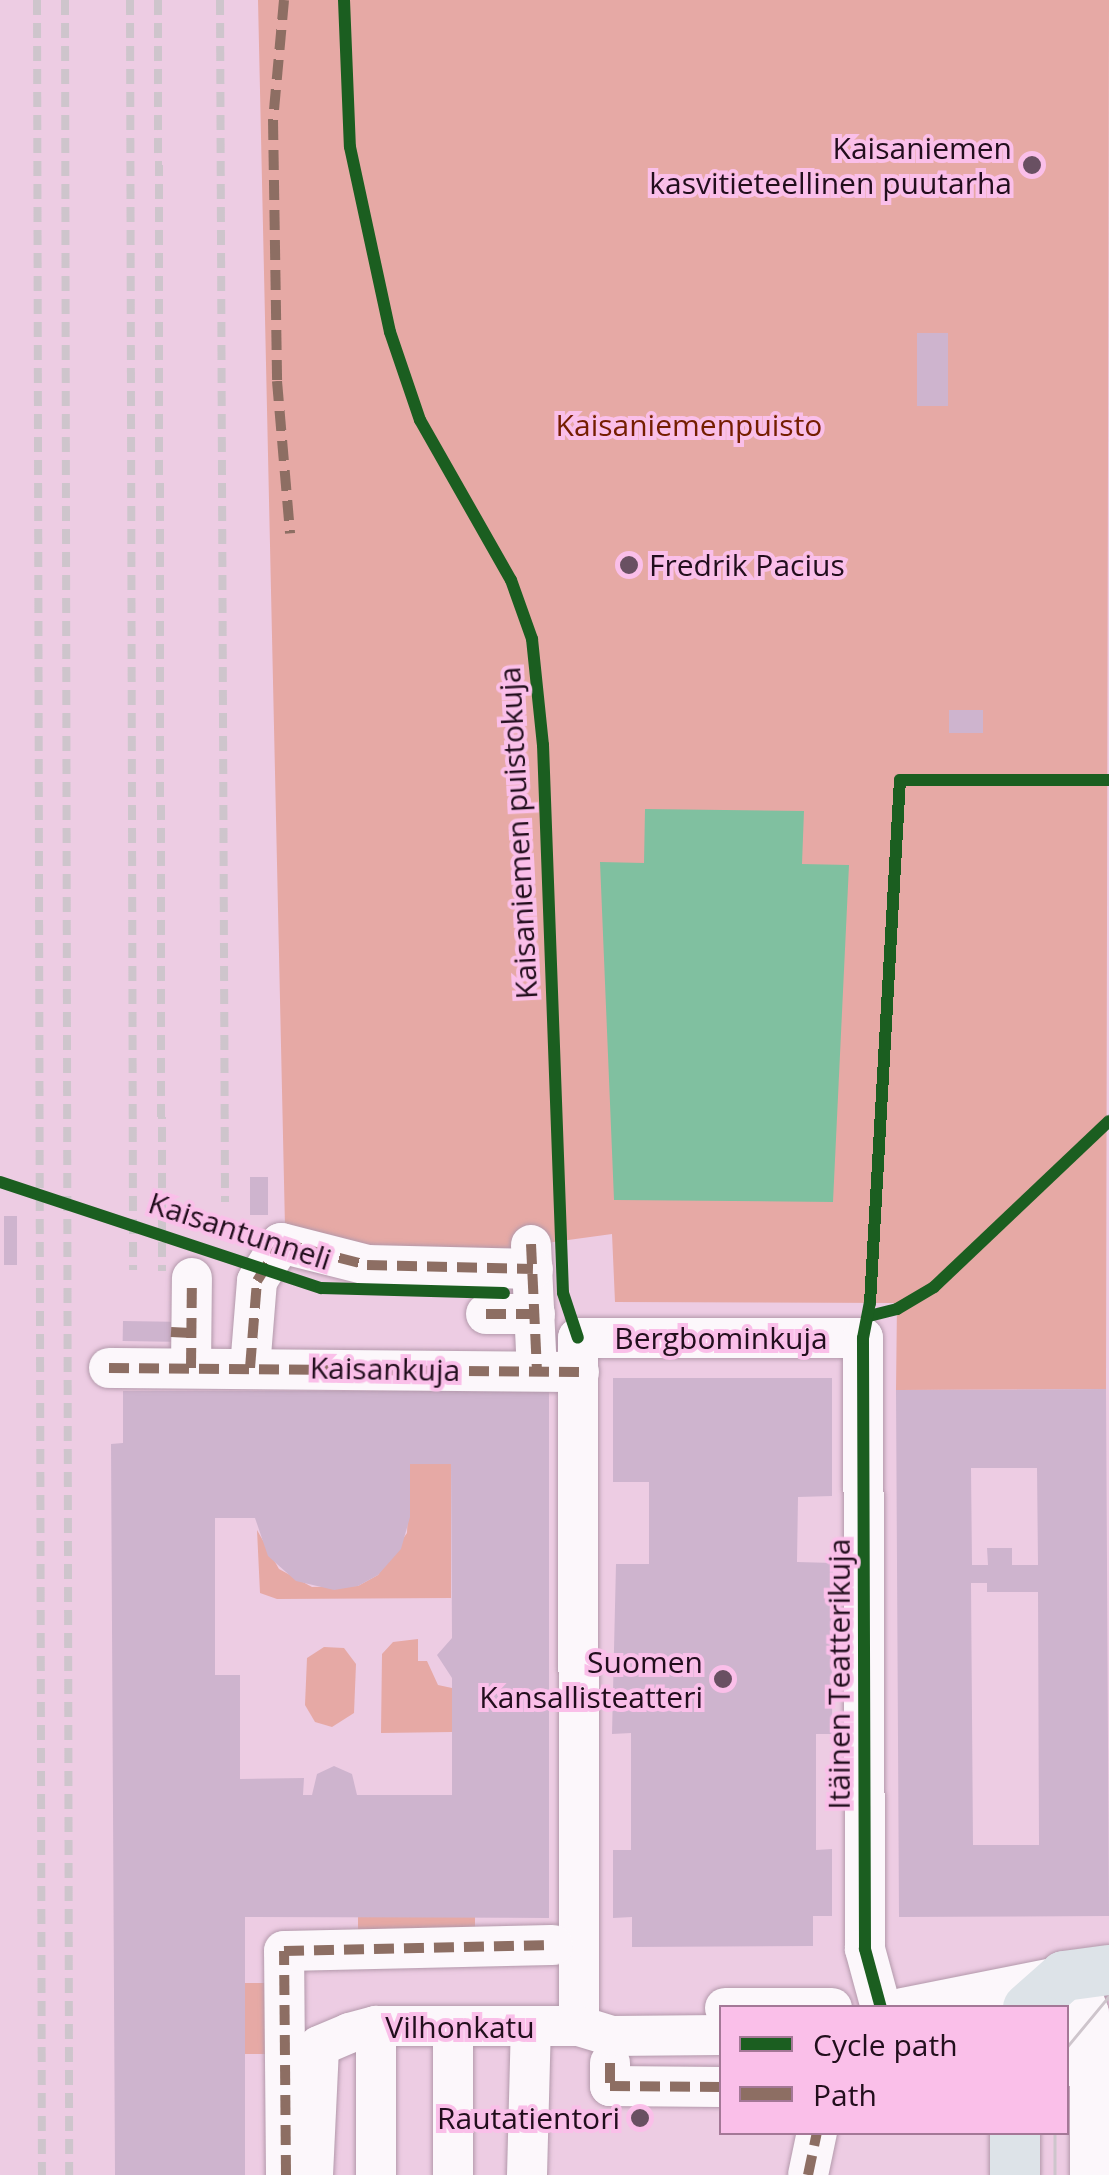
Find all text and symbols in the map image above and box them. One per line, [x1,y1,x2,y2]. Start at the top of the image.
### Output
place label: Kaisaniemen kasvitieteellinen puutarha [649,130,1012,200]
marker: Kaisaniemen kasvitieteellinen puutarha [1021,154,1043,176]
park label: Kaisaniemenpuisto [556,407,822,443]
place label: Fredrik Pacius [649,547,845,583]
marker: Fredrik Pacius [618,554,640,576]
street label: Kaisaniemen puistokuja [491,666,545,1000]
street label: Kaisantunneli [144,1185,336,1277]
street label: Bergbominkuja [614,1320,828,1356]
street label: Kaisankuja [310,1350,460,1388]
street label: Itäinen Teatterikuja [821,1538,857,1810]
place label: Suomen Kansallisteatteri [479,1644,703,1714]
marker: Suomen Kansallisteatteri [712,1668,734,1690]
legend [719,2005,1069,2135]
street label: Vilhonkatu [385,2009,535,2045]
text: Cycle path [813,2024,958,2065]
text: Path [813,2074,877,2115]
place label: Rautatientori [437,2100,620,2136]
marker: Rautatientori [629,2107,651,2129]

